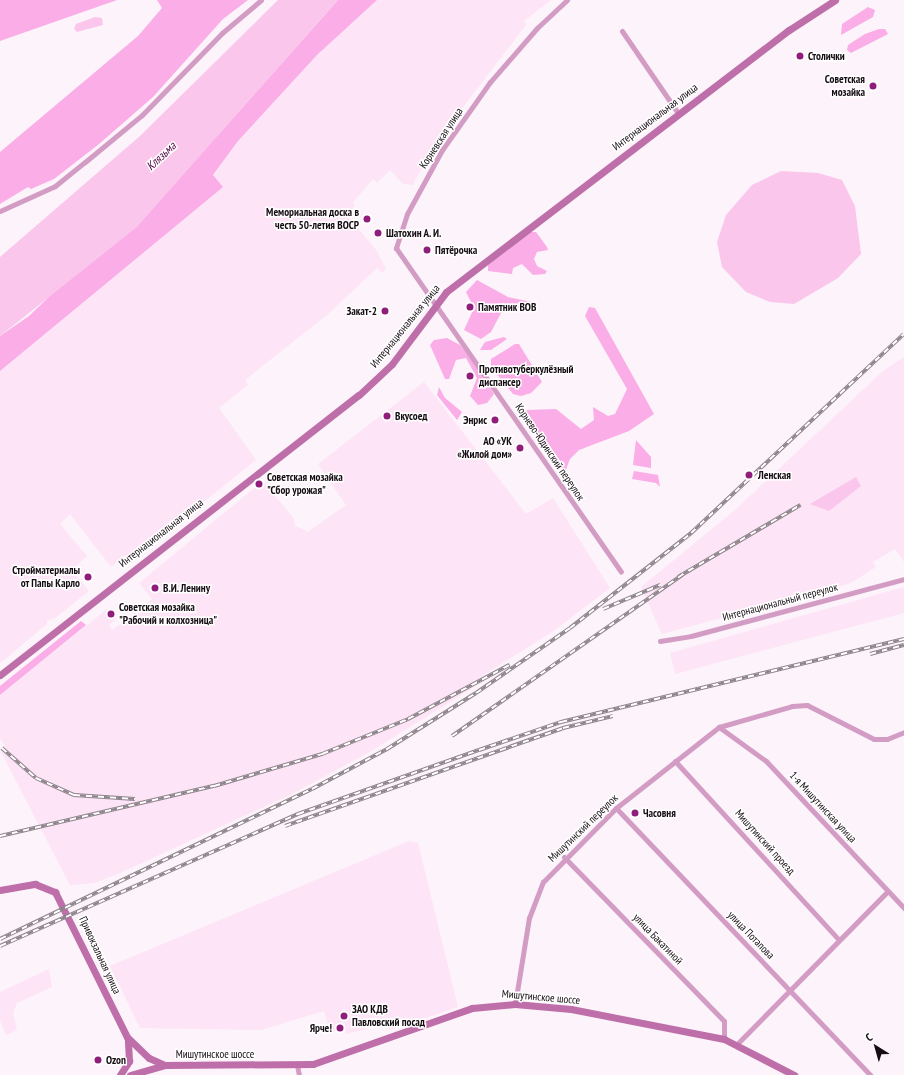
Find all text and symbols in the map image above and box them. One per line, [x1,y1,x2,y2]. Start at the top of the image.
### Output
place label: Столички [808,49,845,63]
marker: Столички [795,51,805,61]
place label: Советская мозайка [825,73,865,99]
street label: Интернациональная улица [610,81,700,153]
marker: Советская мозайка [868,81,878,91]
street label: Корневская улица [416,105,466,171]
water label: Клязьма [143,139,179,173]
place label: Мемориальная доска в честь 50-летия ВОСР [266,206,359,232]
marker: Мемориальная доска в честь 50-летия ВОСР [362,214,372,224]
place label: Шатохин А. И. [386,226,442,240]
marker: Шатохин А. И. [373,228,383,238]
place label: Пятёрочка [435,243,477,257]
marker: Пятёрочка [422,245,432,255]
street label: Интернациональная улица [367,282,443,370]
place label: Памятник ВОВ [478,300,536,314]
marker: Памятник ВОВ [465,302,475,312]
place label: Закат-2 [346,304,377,318]
marker: Закат-2 [380,306,390,316]
place label: Противотуберкулёзный диспансер [479,363,573,389]
marker: Противотуберкулёзный диспансер [464,370,476,382]
street label: Корнево-Юдинский переулок [513,401,587,503]
place label: Вкусоед [395,409,428,423]
marker: Вкусоед [382,411,392,421]
place label: Энрис [463,413,487,427]
marker: Энрис [490,415,500,425]
place label: АО «УК «Жилой дом» [457,435,512,461]
marker: АО «УК «Жилой дом» [515,443,525,453]
place label: Ленская [758,468,791,482]
marker: Ленская [743,469,755,481]
place label: Советская мозайка "Сбор урожая" [267,471,343,497]
marker: Советская мозайка "Сбор урожая" [254,479,264,489]
street label: Интернациональная улица [116,496,206,570]
place label: Стройматериалы от Папы Карло [12,564,80,590]
marker: Стройматериалы от Папы Карло [83,572,93,582]
street label: Интернациональный переулок [721,580,839,624]
place label: В.И. Ленину [163,581,211,595]
marker: В.И. Ленину [150,583,160,593]
place label: Советская мозайка "Рабочий и колхозница" [119,601,217,627]
marker: Советская мозайка "Рабочий и колхозница" [106,609,116,619]
street label: 1-я Мишутинская улица [787,769,859,845]
street label: Мишутинский переулок [545,791,621,865]
place label: Часовня [643,806,676,820]
street label: Мишутинский проезд [732,807,798,877]
marker: Часовня [630,808,640,818]
street label: улица Потапова [725,908,777,962]
street label: улица Бакатиной [630,911,686,967]
street label: Привокзальная улица [76,914,124,996]
street label: Мишутинское шоссе [501,987,581,1007]
place label: ЗАО КДВ Павловский посад [352,1003,425,1029]
marker: ЗАО КДВ Павловский посад [339,1011,349,1021]
place label: Ярче! [310,1021,332,1035]
marker: Ярче! [335,1023,345,1033]
north arrow [856,1027,896,1067]
text: С [863,1030,875,1045]
street label: Мишутинское шоссе [176,1047,254,1061]
place label: Ozon [106,1053,126,1067]
marker: Ozon [93,1055,103,1065]

